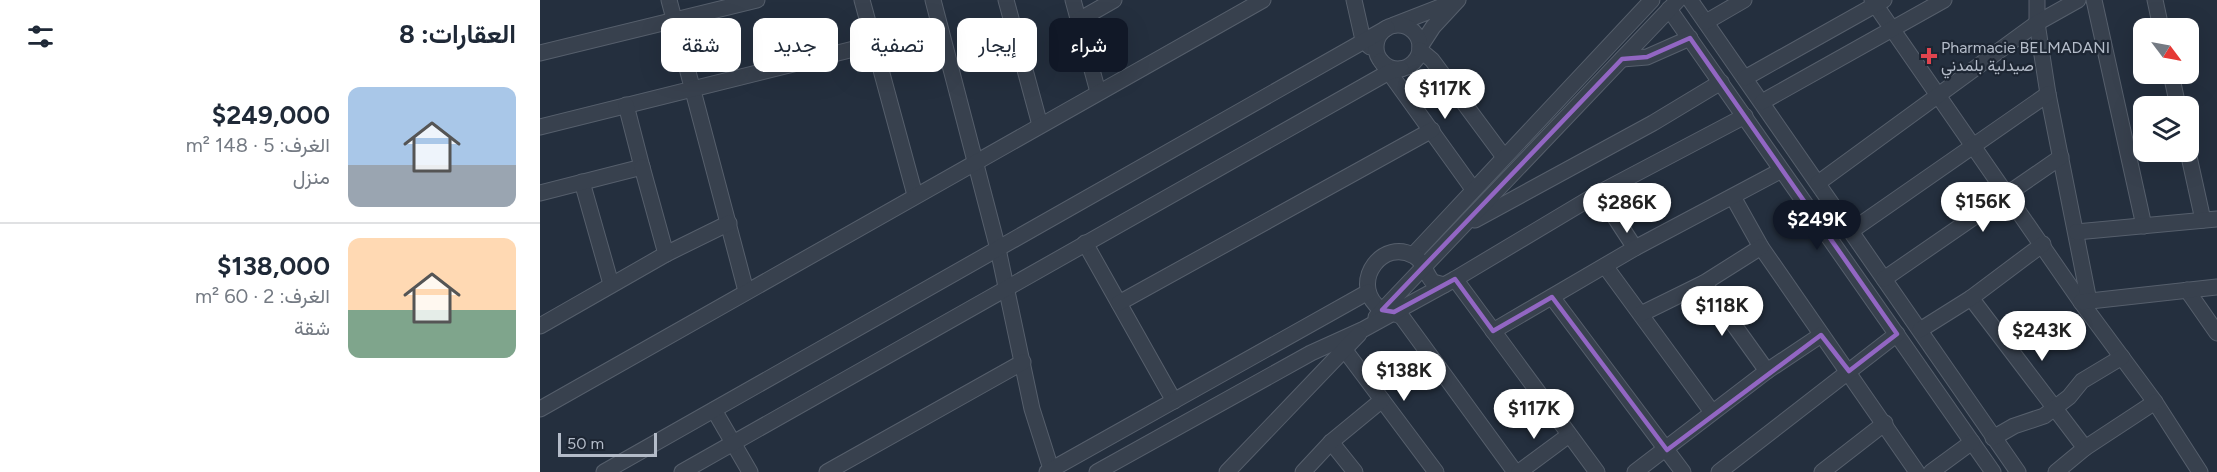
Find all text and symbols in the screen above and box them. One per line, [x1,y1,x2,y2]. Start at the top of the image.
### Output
text: العقارات: 8 [399,18,516,50]
chip: شقة [661,18,741,72]
chip: جديد [753,18,838,72]
chip: تصفية [850,18,945,72]
chip: إيجار [957,18,1037,72]
chip: شراء [1049,18,1128,72]
north arrow [2133,18,2199,84]
map controls [2133,18,2199,162]
icon: filters [24,20,57,53]
place label: Pharmacie BELMADANI صيدلية بلمدني [1941,38,2110,79]
marker: Pharmacie BELMADANI صيدلية بلمدني [1922,49,1936,63]
pin: $117K [1403,69,1487,120]
text: $117K [1419,76,1471,100]
button: layers [2133,96,2199,162]
text: $249,000 [212,99,330,131]
icon: home [396,111,468,183]
text: الغرف: 5 · 148 m² [186,133,330,157]
text: منزل [293,165,330,189]
pin: $156K [1941,182,2025,233]
pin: $286K [1585,183,1669,234]
text: $156K [1955,189,2011,213]
text: $286K [1597,190,1657,214]
pin: $249K [1775,200,1859,251]
text: $249K [1787,207,1847,231]
text: $138,000 [217,250,330,282]
icon: home [396,262,468,334]
text: الغرف: 2 · 60 m² [195,284,330,308]
pin: $118K [1680,286,1764,337]
text: $118K [1695,293,1749,317]
pin: $243K [2000,311,2084,362]
text: شقة [294,316,330,340]
text: $243K [2012,318,2072,342]
pin: $138K [1362,351,1446,402]
text: $138K [1376,358,1432,382]
pin: $117K [1492,389,1576,440]
text: $117K [1508,396,1560,420]
scale bar [558,430,657,458]
text: 50 m [567,434,604,453]

